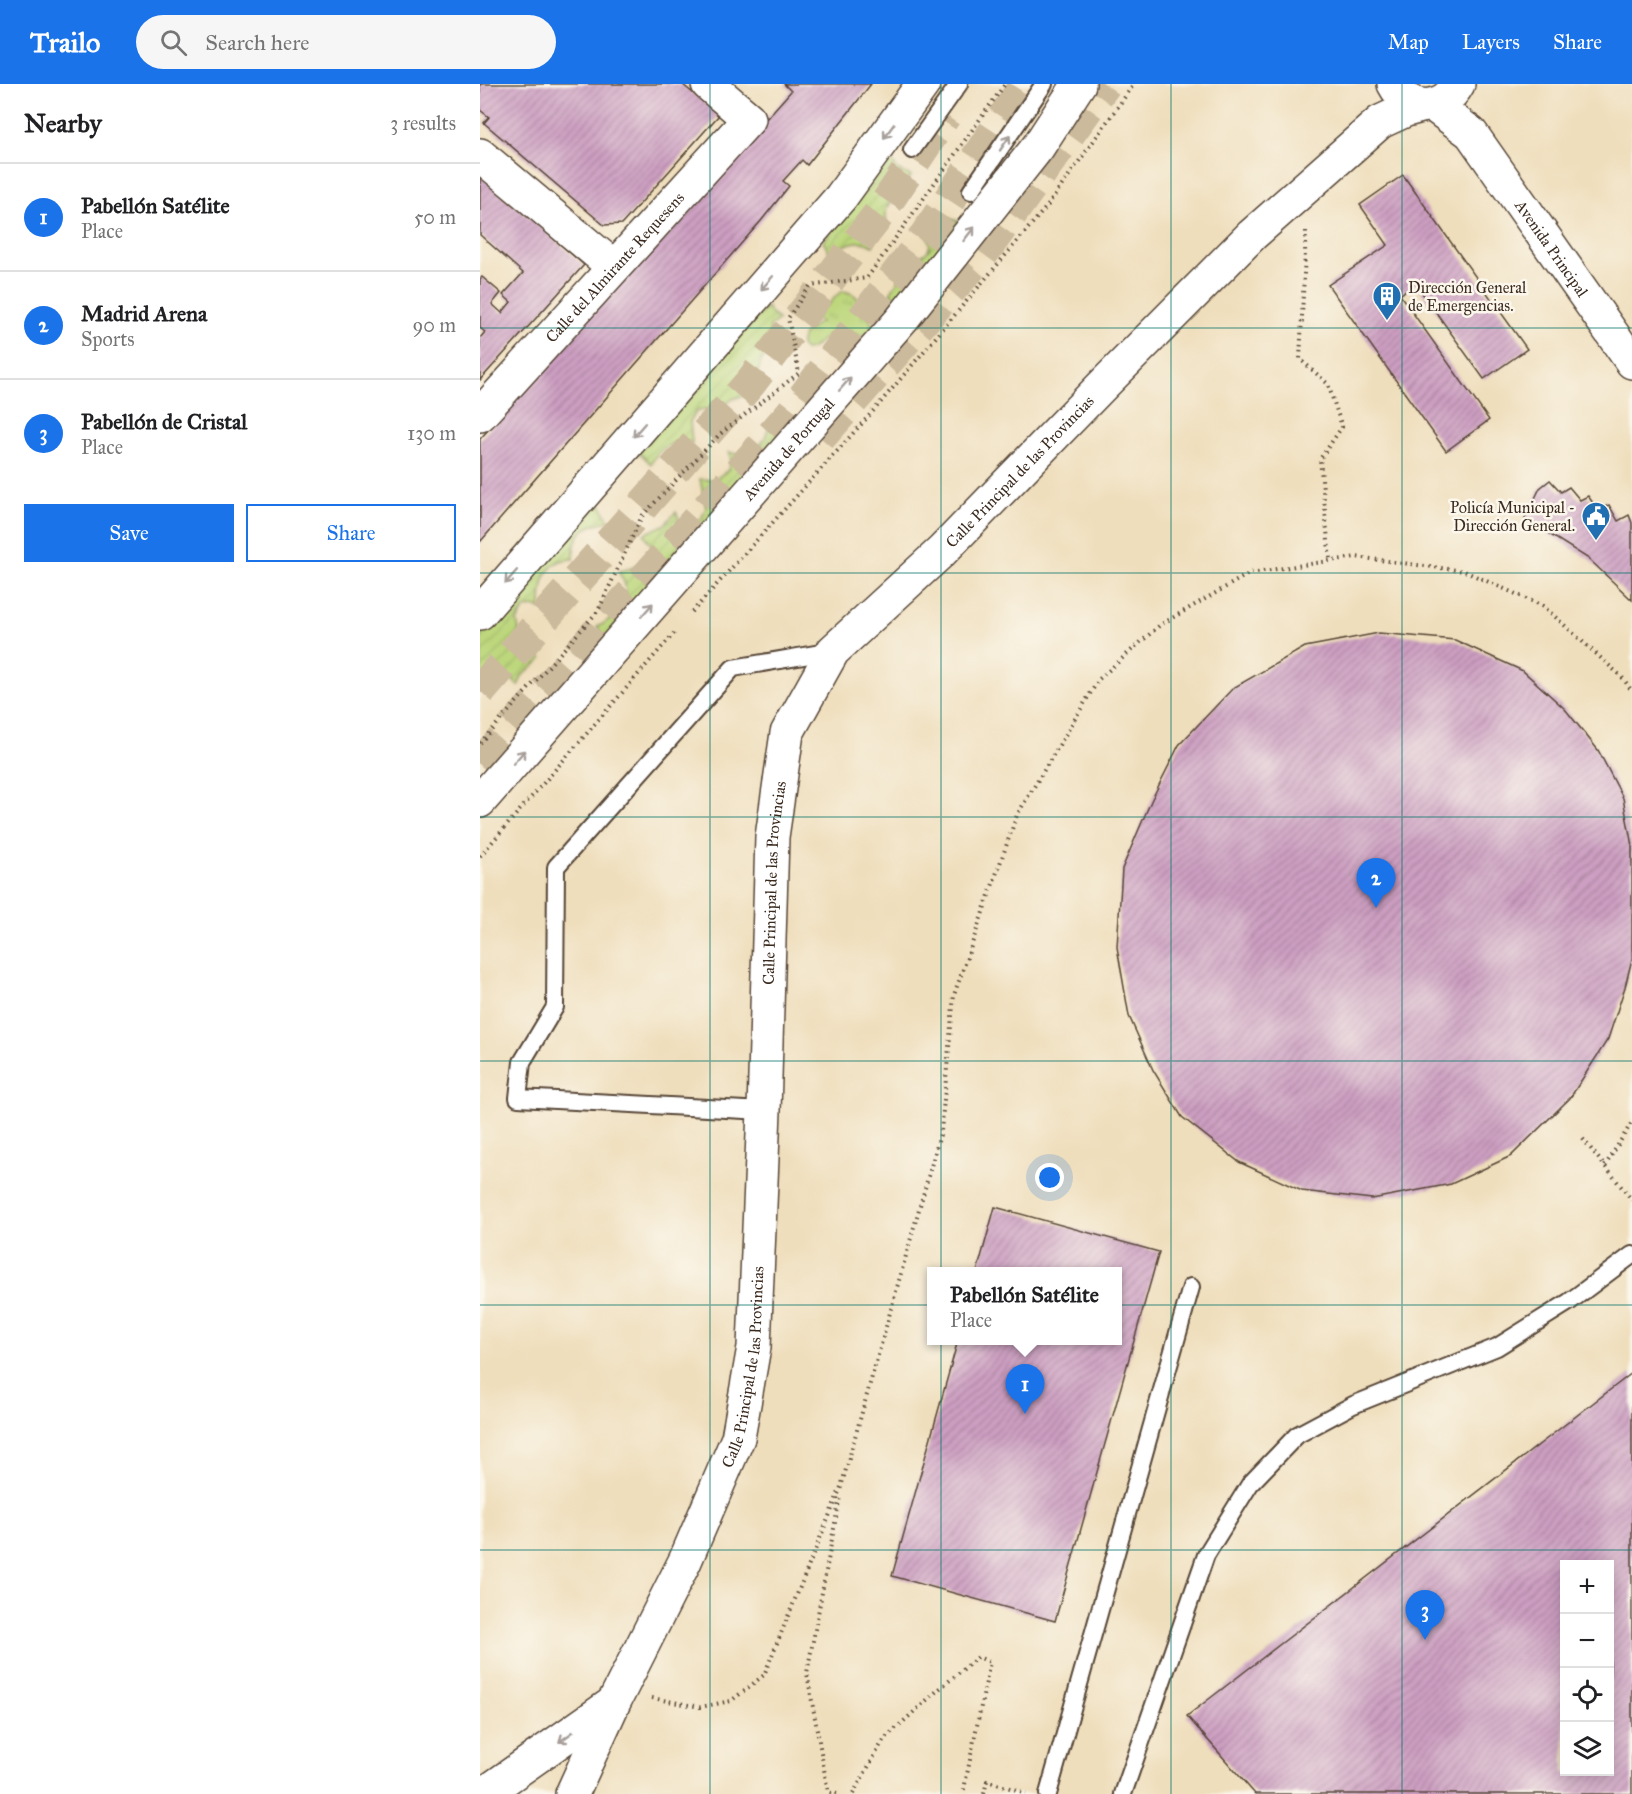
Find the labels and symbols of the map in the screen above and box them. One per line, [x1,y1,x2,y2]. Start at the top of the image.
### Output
one-way arrow [883,123,895,139]
one-way arrow [998,135,1011,152]
street label: Calle del Almirante Requesens [541,188,688,346]
street label: Avenida Principal [1511,195,1593,301]
one-way arrow [962,226,975,242]
one-way arrow [760,275,774,290]
place label: Dirección General de Emergencias. [1408,278,1527,316]
building icon: Dirección General de Emergencias. [1371,280,1403,322]
one-way arrow [838,377,852,392]
street label: Calle Principal de las Provincias [942,391,1098,551]
street label: Avenida de Portugal [738,393,838,505]
one-way arrow [632,422,646,437]
place label: Policía Municipal - Dirección General. [1450,498,1575,535]
public building icon: Policía Municipal - Dirección General. [1580,500,1612,542]
one-way arrow [504,570,518,585]
one-way arrow [640,603,654,618]
one-way arrow [511,749,525,765]
street label: Calle Principal de las Provincias [758,779,790,985]
pin: 2 [1356,858,1396,908]
your location [1035,1163,1064,1192]
street label: Calle Principal de las Provincias [717,1266,767,1470]
pin: 1 [1006,1364,1044,1414]
pin: 3 [1406,1590,1444,1640]
one-way arrow [559,1730,575,1743]

